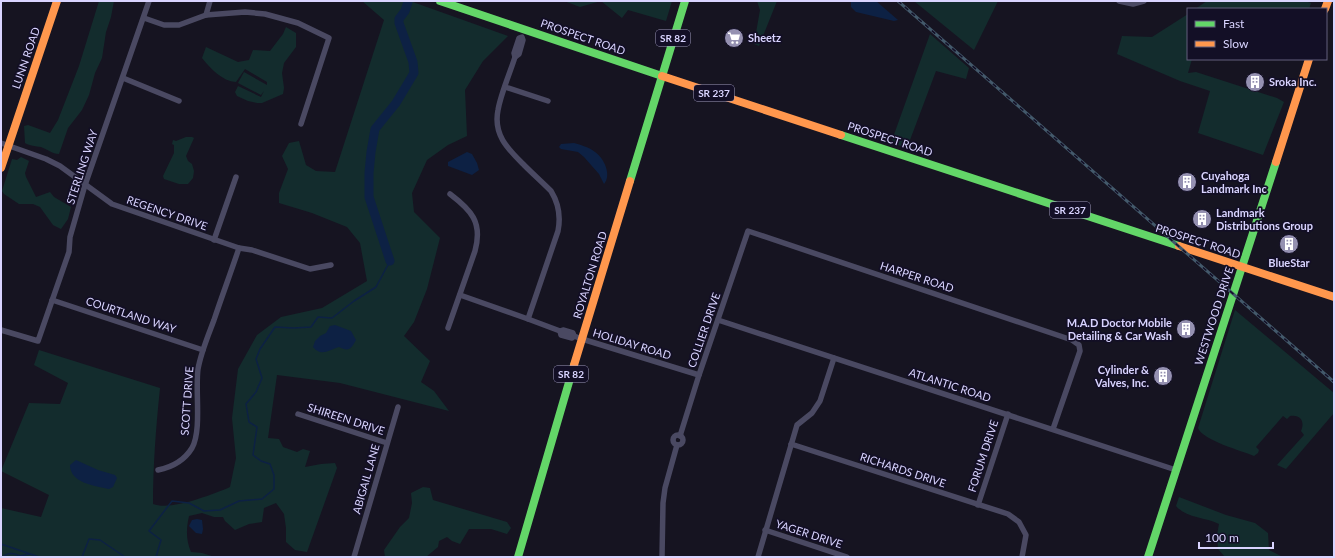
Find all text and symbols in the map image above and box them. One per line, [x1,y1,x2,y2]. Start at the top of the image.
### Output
legend [1187,8,1327,60]
street label: PROSPECT ROAD [539,16,627,57]
text: Fast [1223,16,1245,31]
street label: LUNN ROAD [9,25,42,90]
supermarket icon: Sheetz [723,27,745,49]
road number: SR 82 [656,30,690,46]
place label: Sheetz [748,31,781,44]
text: Slow [1223,36,1249,51]
building icon: Sroka Inc. [1244,71,1266,93]
place label: Sroka Inc. [1269,75,1317,88]
road number: SR 237 [694,85,734,101]
street label: PROSPECT ROAD [846,119,934,158]
street label: STERLING WAY [63,128,100,206]
place label: Cuyahoga Landmark Inc [1201,169,1268,195]
building icon: Cuyahoga Landmark Inc [1176,171,1198,193]
street label: REGENCY DRIVE [125,193,209,232]
road number: SR 237 [1050,202,1090,218]
place label: Landmark Distributions Group [1216,206,1313,232]
building icon: Landmark Distributions Group [1191,208,1213,230]
street label: PROSPECT ROAD [1154,221,1242,260]
street label: ROYALTON ROAD [570,230,609,320]
building icon: BlueStar [1278,233,1300,255]
place label: BlueStar [1268,256,1311,269]
street label: HARPER ROAD [879,259,956,295]
street label: WESTWOOD DRIVE [1192,265,1236,367]
street label: COLLIER DRIVE [685,291,722,369]
street label: COURTLAND WAY [84,294,178,335]
place label: M.A.D Doctor Mobile Detailing & Car Wash [1067,316,1172,342]
building icon: M.A.D Doctor Mobile Detailing & Car Wash [1175,318,1197,340]
street label: HOLIDAY ROAD [591,325,673,362]
place label: Cylinder & Valves, Inc. [1094,363,1149,389]
street label: ATLANTIC ROAD [907,365,993,404]
building icon: Cylinder & Valves, Inc. [1152,365,1174,387]
street label: SCOTT DRIVE [178,366,195,436]
road number: SR 82 [554,366,588,382]
street label: SHIREEN DRIVE [306,400,386,437]
street label: FORUM DRIVE [965,418,1000,494]
street label: ABIGAIL LANE [349,442,382,515]
street label: RICHARDS DRIVE [859,450,948,490]
street label: YAGER DRIVE [774,517,844,550]
scale bar [1199,524,1273,550]
text: 100 m [1205,530,1239,545]

